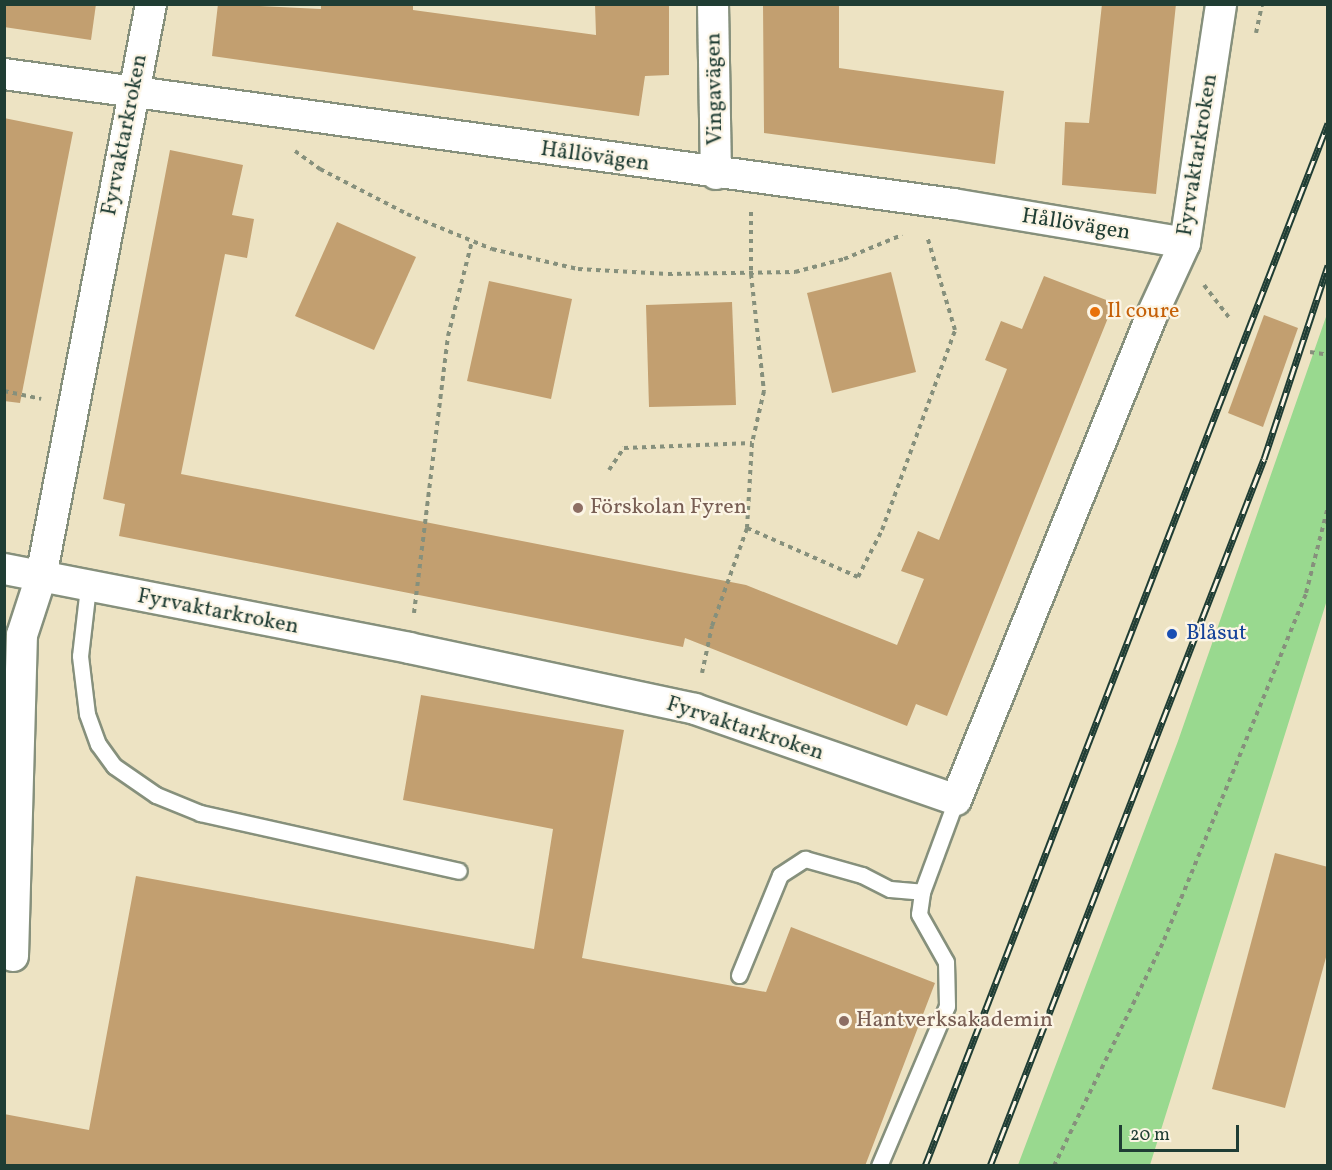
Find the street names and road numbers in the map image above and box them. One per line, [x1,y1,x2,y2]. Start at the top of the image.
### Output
street label: Vingavägen [701,32,729,146]
street label: Fyrvaktarkroken [96,52,154,218]
street label: Fyrvaktarkroken [1172,72,1224,238]
street label: Hållövägen [539,136,651,178]
street label: Hållövägen [1020,203,1132,247]
street label: Fyrvaktarkroken [135,583,301,641]
street label: Fyrvaktarkroken [663,691,827,767]

